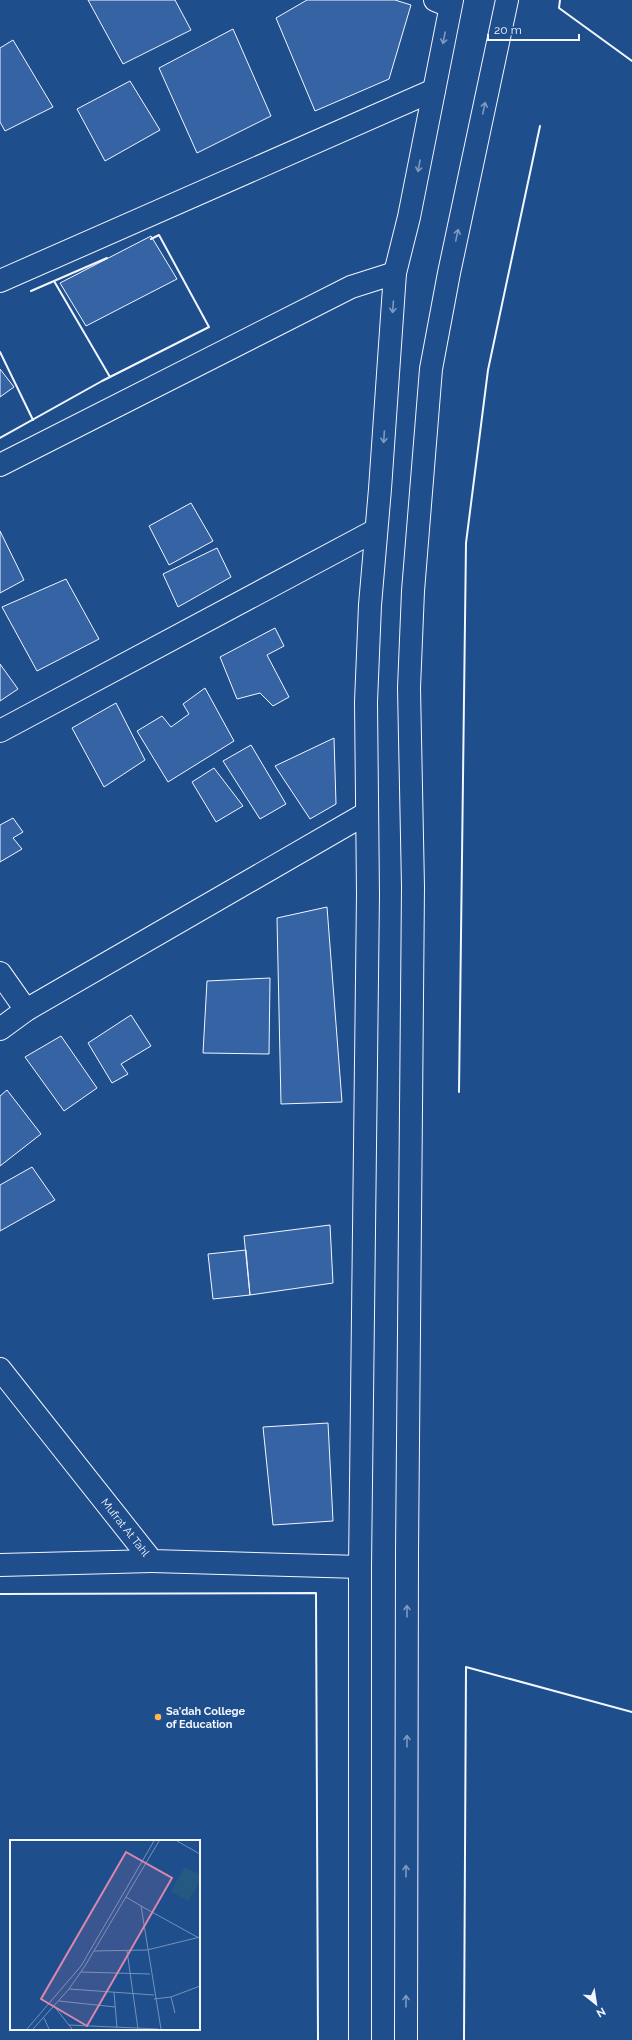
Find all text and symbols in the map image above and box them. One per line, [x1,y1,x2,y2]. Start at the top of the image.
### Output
scale bar [488,16,579,42]
text: 20 m [494,23,522,37]
one-way arrow [440,31,448,44]
one-way arrow [480,102,488,115]
one-way arrow [415,159,423,172]
one-way arrow [453,229,461,242]
one-way arrow [389,300,397,313]
one-way arrow [381,430,388,443]
street label: Mufrat At Tahl [98,1496,152,1559]
one-way arrow [403,1605,411,1618]
place label: Sa'dah College of Education [166,1705,246,1731]
marker: Sa'dah College of Education [153,1712,163,1722]
one-way arrow [403,1735,411,1748]
inset map [10,1840,200,2030]
one-way arrow [402,1865,410,1878]
north arrow [576,1984,616,2024]
one-way arrow [402,1995,410,2008]
text: N [594,2004,608,2020]

